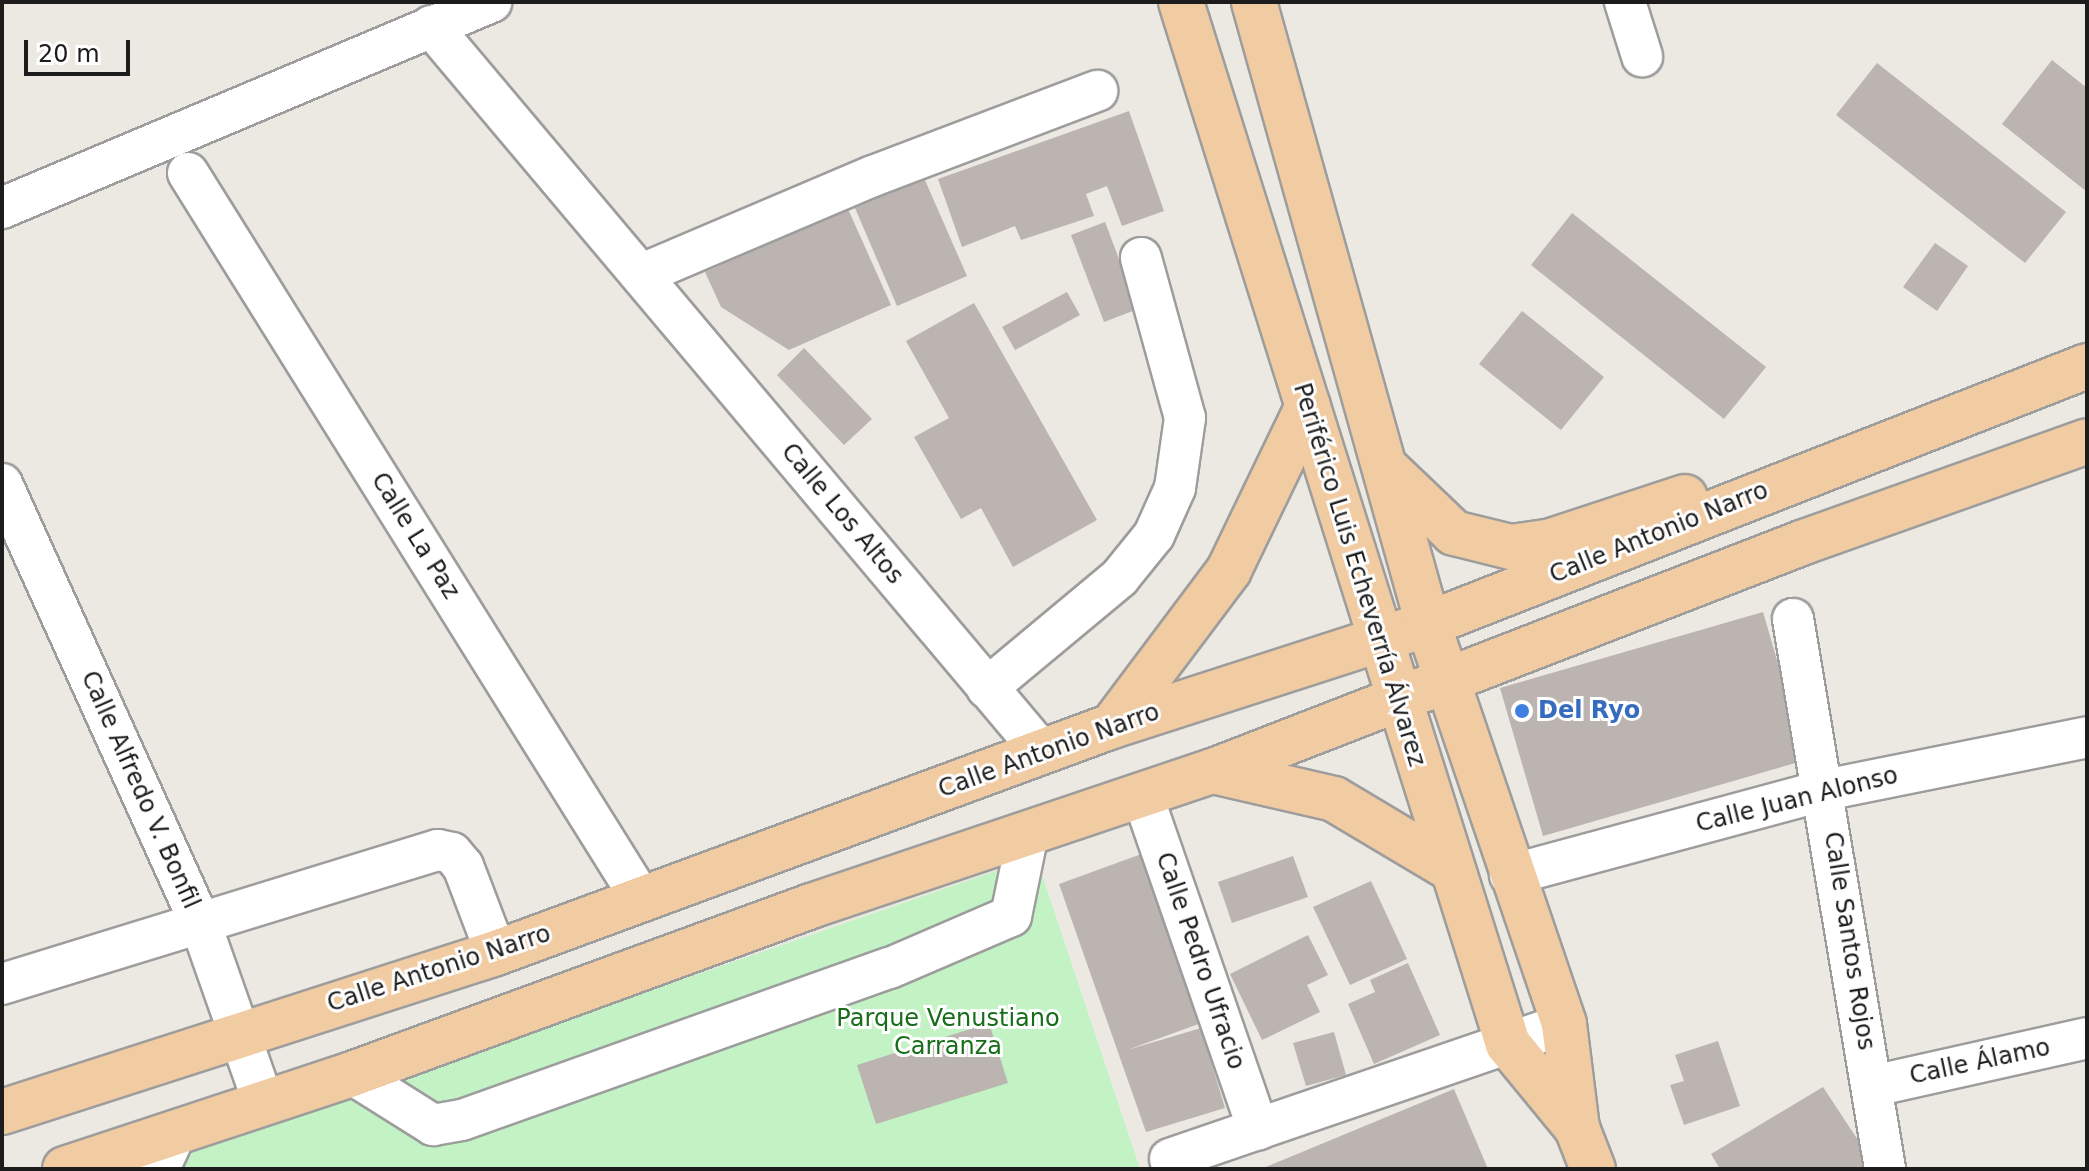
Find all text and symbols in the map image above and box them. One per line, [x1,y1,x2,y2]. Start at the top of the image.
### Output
scale bar [28,24,134,74]
text: 20 m [38,40,100,68]
street label: Periférico Luis Echeverría Álvarez [1287,380,1431,770]
street label: Calle Los Altos [775,438,909,590]
street label: Calle La Paz [365,467,465,605]
street label: Calle Antonio Narro [1545,476,1773,590]
street label: Calle Alfredo V. Bonfil [75,667,205,913]
place label: Del Ryo [1538,697,1640,725]
street label: Calle Antonio Narro [934,698,1164,804]
marker: Del Ryo [1513,702,1531,720]
street label: Calle Juan Alonso [1693,761,1901,839]
street label: Calle Santos Rojos [1818,830,1880,1052]
street label: Calle Pedro Ufracio [1149,849,1251,1073]
street label: Calle Antonio Narro [324,919,554,1019]
park label: Parque Venustiano Carranza [836,1005,1060,1061]
street label: Calle Álamo [1907,1033,2053,1091]

